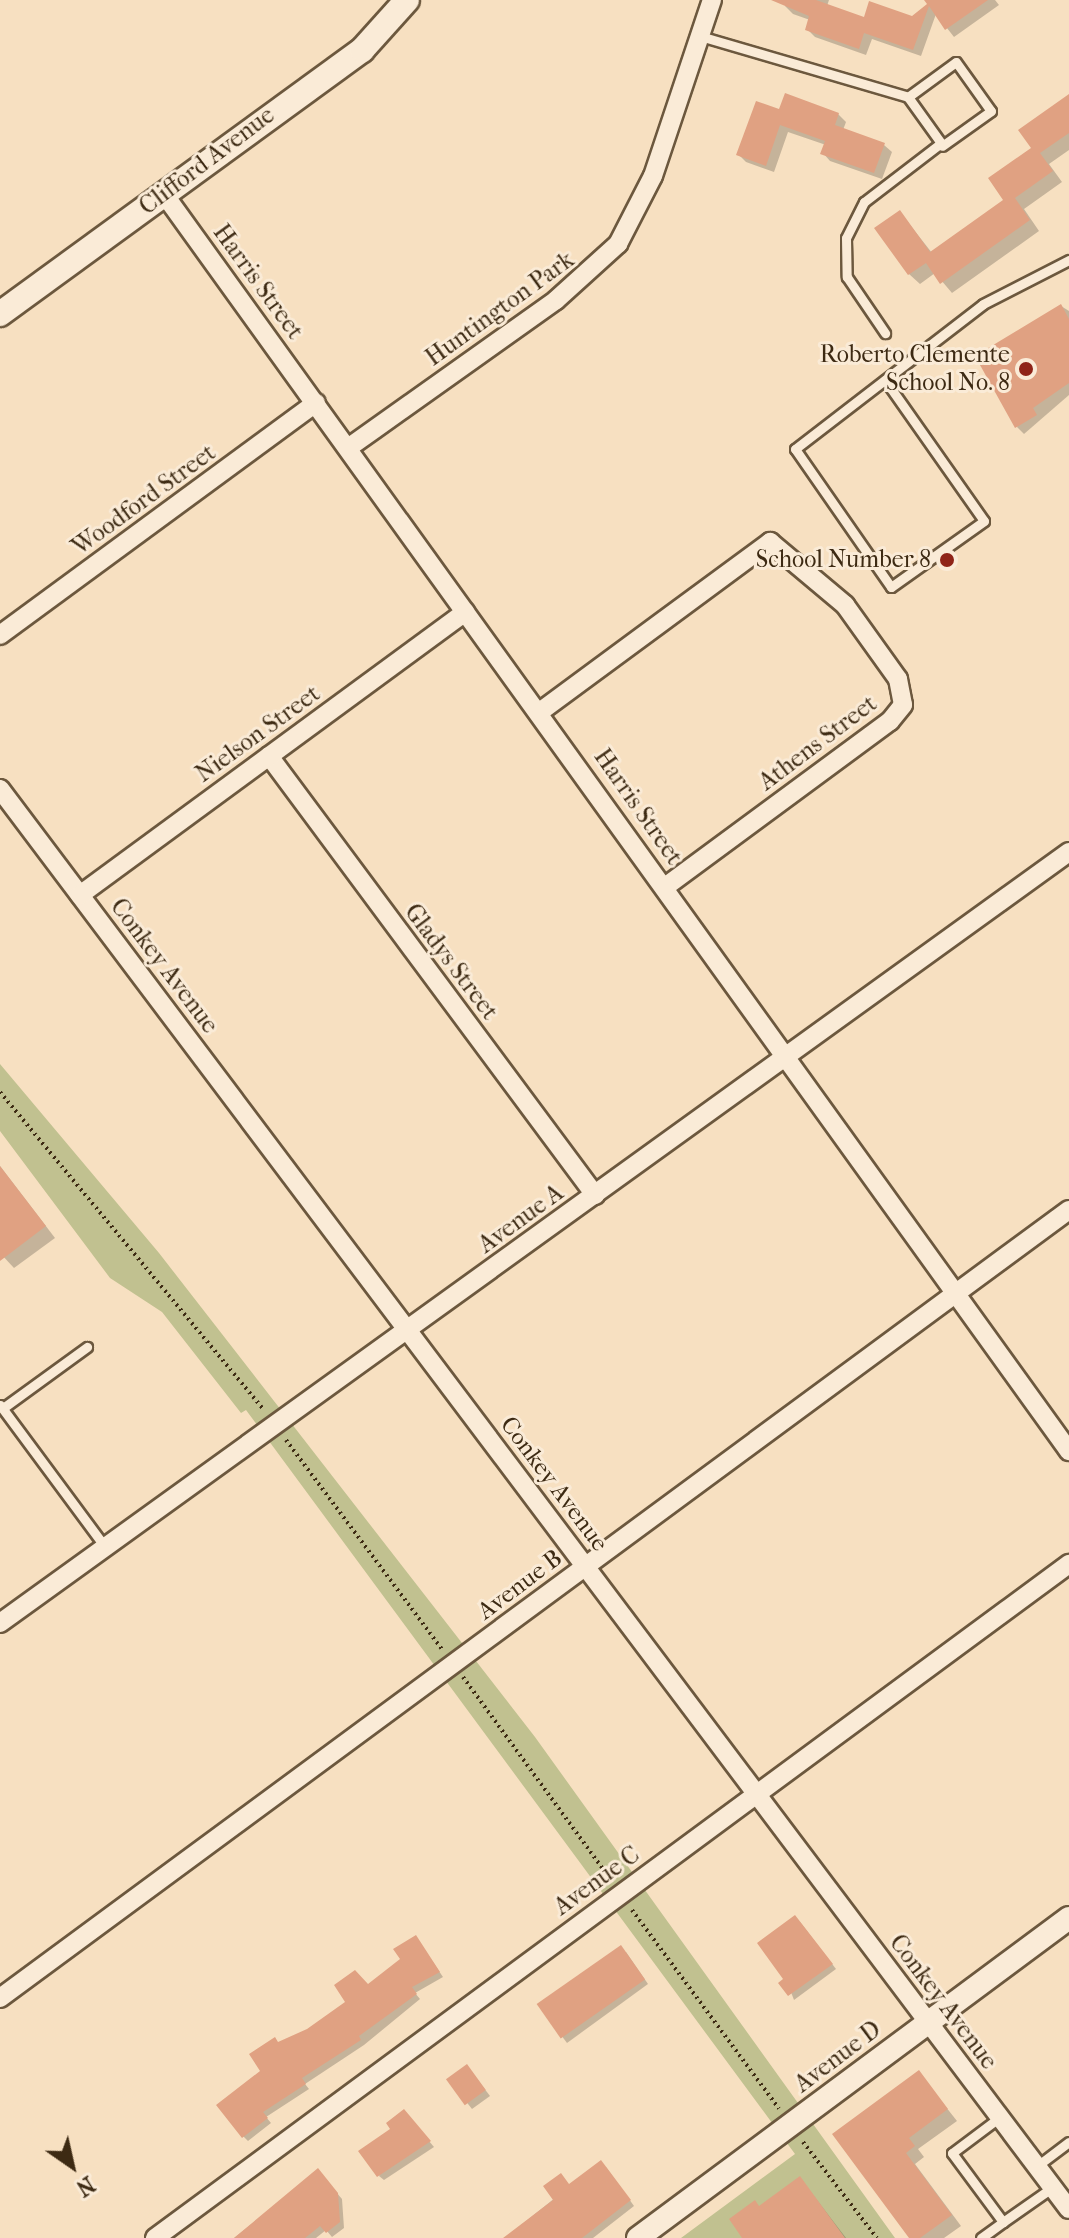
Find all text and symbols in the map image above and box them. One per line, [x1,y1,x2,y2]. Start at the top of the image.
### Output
street label: Clifford Avenue [134,101,280,221]
street label: Harris Street [207,219,309,345]
street label: Huntington Park [420,246,580,372]
place label: Roberto Clemente School No. 8 [820,341,1010,397]
marker: Roberto Clemente School No. 8 [1017,360,1035,378]
street label: Woodford Street [67,438,221,562]
place label: School Number 8 [756,546,931,574]
marker: School Number 8 [938,551,956,569]
street label: Nielson Street [190,679,326,789]
street label: Athens Street [753,689,883,797]
street label: Harris Street [588,743,688,871]
street label: Conkey Avenue [104,893,224,1039]
street label: Gladys Street [398,898,504,1026]
street label: Avenue A [473,1178,569,1260]
street label: Conkey Avenue [494,1411,614,1557]
street label: Avenue B [472,1544,568,1626]
street label: Avenue C [549,1840,645,1922]
street label: Conkey Avenue [883,1929,1003,2075]
street label: Avenue D [789,2015,887,2099]
north arrow [32,2126,112,2206]
text: N [71,2170,100,2201]

